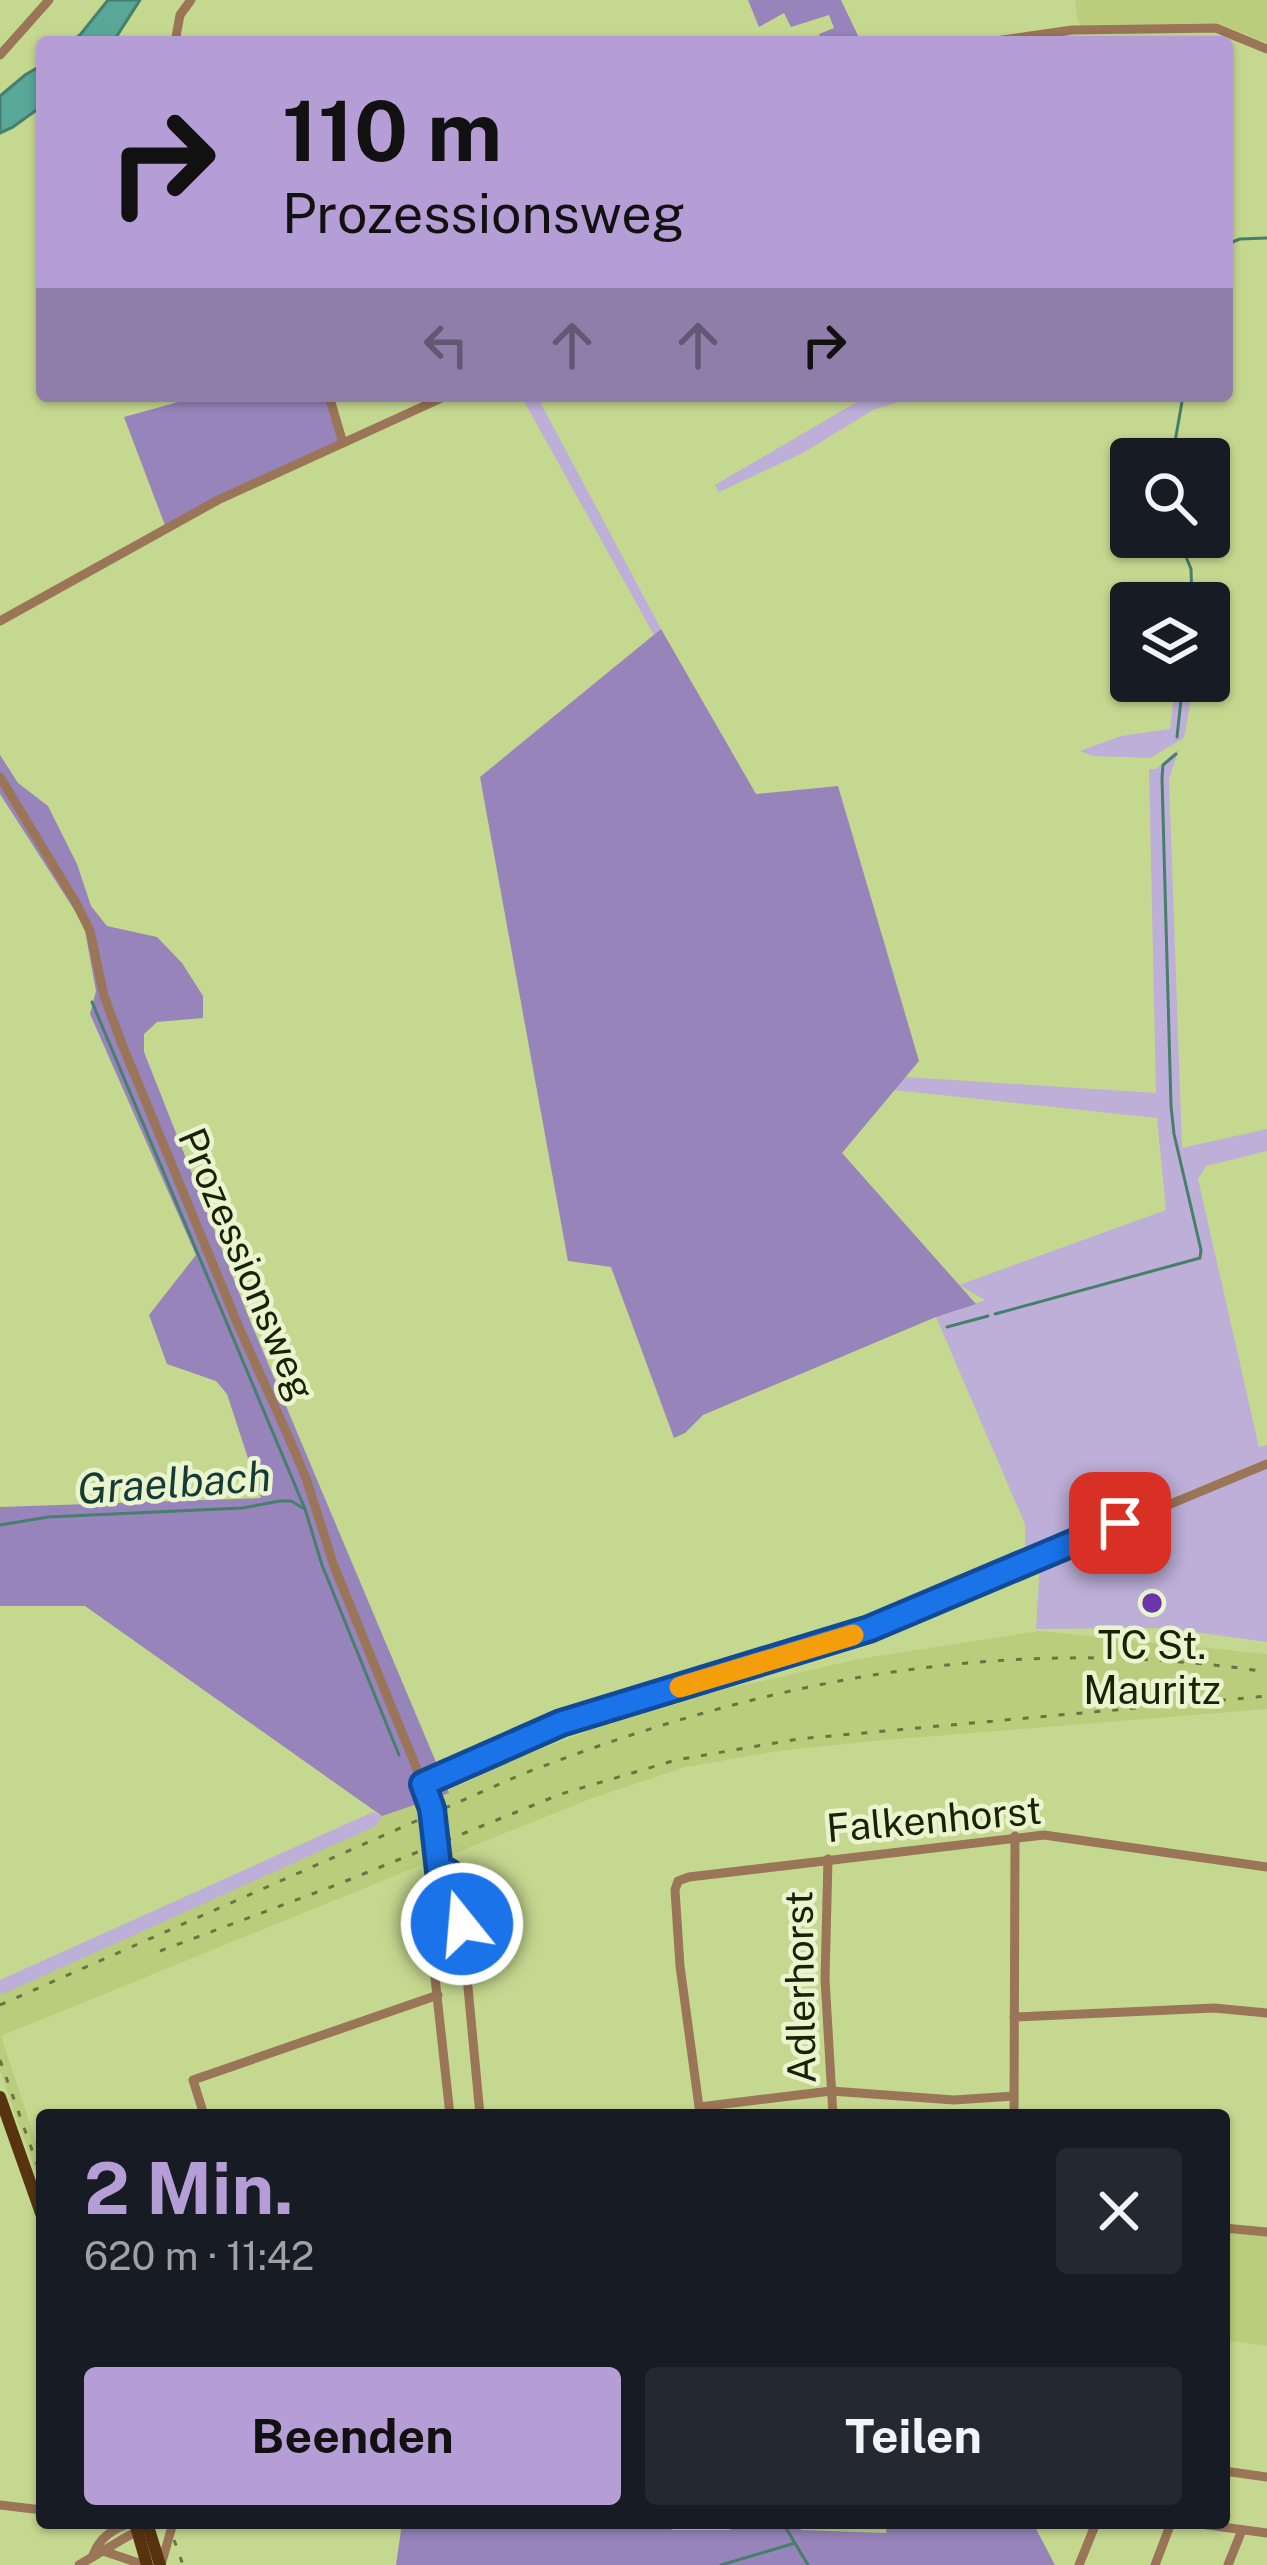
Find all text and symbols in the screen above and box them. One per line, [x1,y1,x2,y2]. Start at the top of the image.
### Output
text: 110 m [282,81,502,180]
icon: right [84,84,240,240]
text: Prozessionsweg [282,182,685,245]
icon: left [413,312,479,378]
icon: ahead [539,312,605,378]
icon: ahead [665,312,731,378]
icon: right [791,312,857,378]
map controls [1110,438,1230,702]
button: search [1110,438,1230,558]
button: layers [1110,582,1230,702]
street label: Prozessionsweg [169,1121,325,1407]
water label: Graelbach [75,1451,273,1513]
pin [1069,1472,1171,1574]
icon: arrive [1087,1490,1153,1556]
marker: TC St. Mauritz [1139,1590,1165,1616]
place label: TC St. Mauritz [1083,1622,1221,1713]
street label: Falkenhorst [825,1787,1043,1851]
position arrow [399,1861,525,1987]
street label: Adlerhorst [775,1890,825,2084]
text: 2 Min. [84,2146,294,2230]
button: close [1056,2148,1182,2274]
text: 620 m · 11:42 [84,2233,314,2279]
button: Beenden [84,2367,621,2505]
button: Teilen [645,2367,1182,2505]

